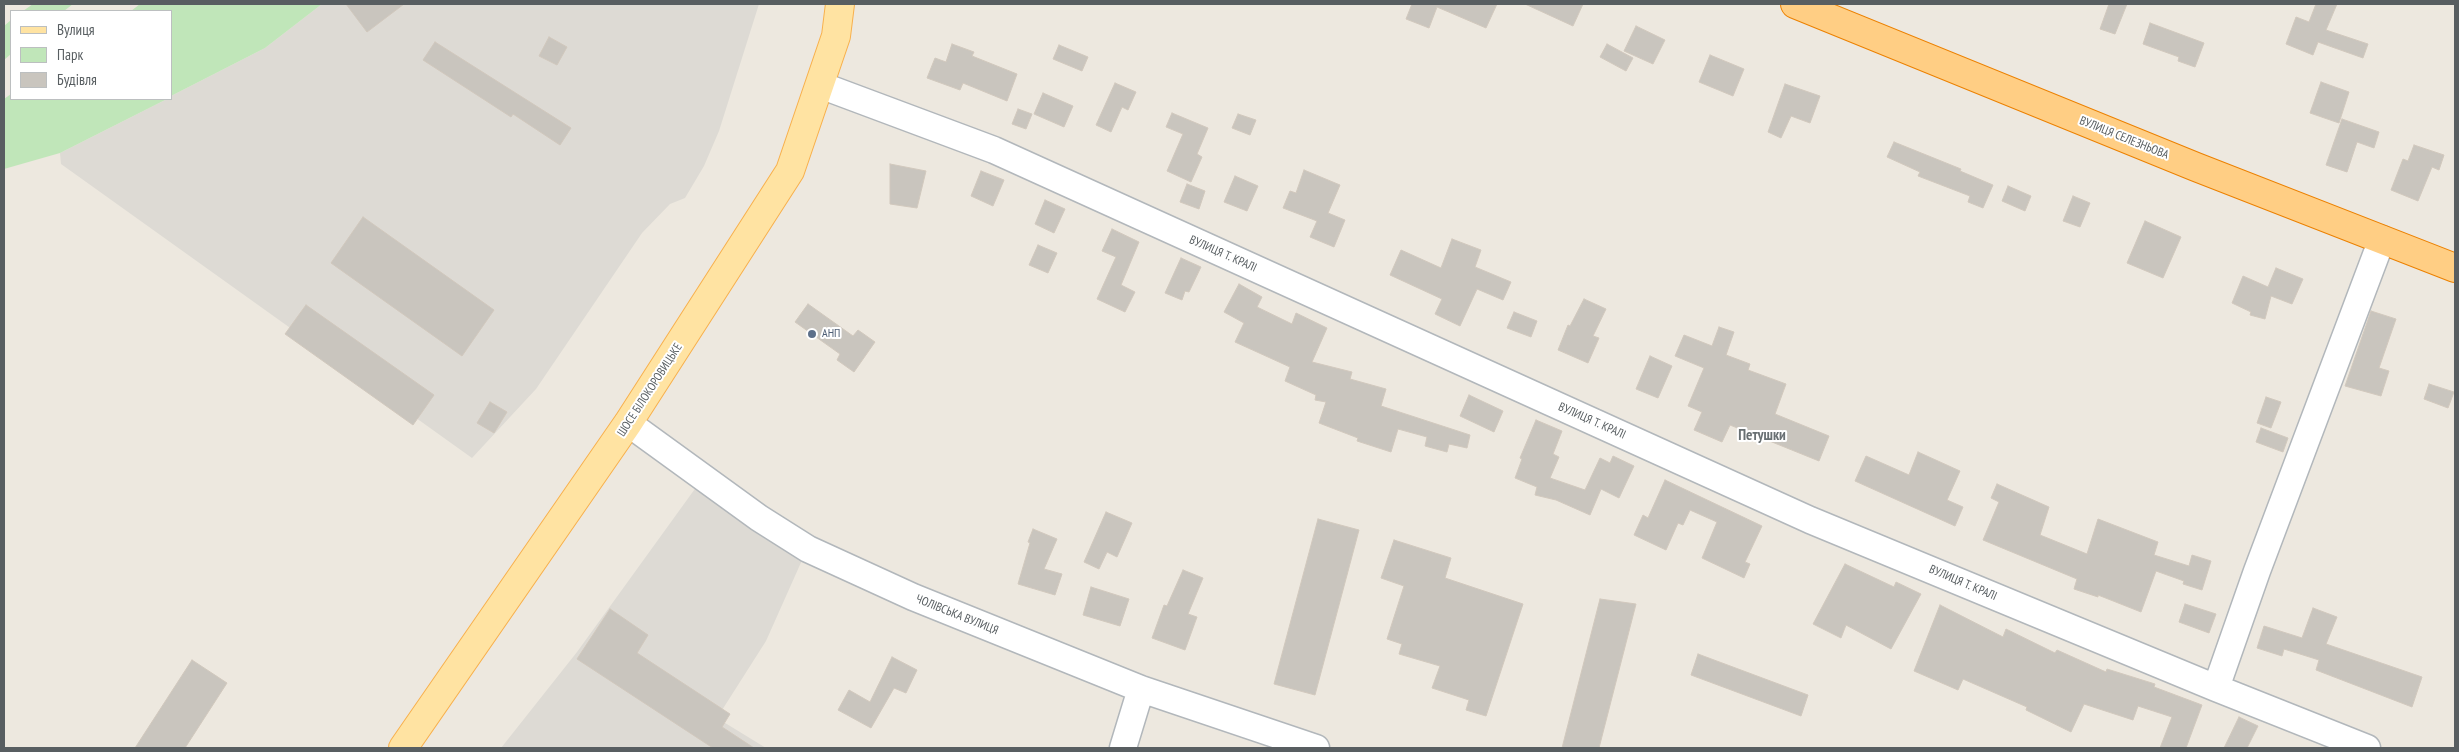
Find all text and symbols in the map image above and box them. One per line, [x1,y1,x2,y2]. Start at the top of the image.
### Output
legend [10,10,172,100]
text: Вулиця [57,20,95,39]
text: Парк [57,45,83,64]
text: Будівля [57,70,97,89]
street label: ВУЛИЦЯ СЕЛЕЗНЬОВА [2077,114,2171,162]
street label: ВУЛИЦЯ Т. КРАЛІ [1187,233,1259,275]
place label: АНП [822,327,840,341]
marker: АНП [806,328,818,340]
street label: ШОСЕ БІЛОКОРОВИЦЬКЕ [614,341,686,439]
street label: ВУЛИЦЯ Т. КРАЛІ [1556,400,1628,442]
district label: Петушки [1738,427,1786,445]
street label: ВУЛИЦЯ Т. КРАЛІ [1927,562,1999,604]
street label: ЧОЛІВСЬКА ВУЛИЦЯ [914,592,1000,638]

